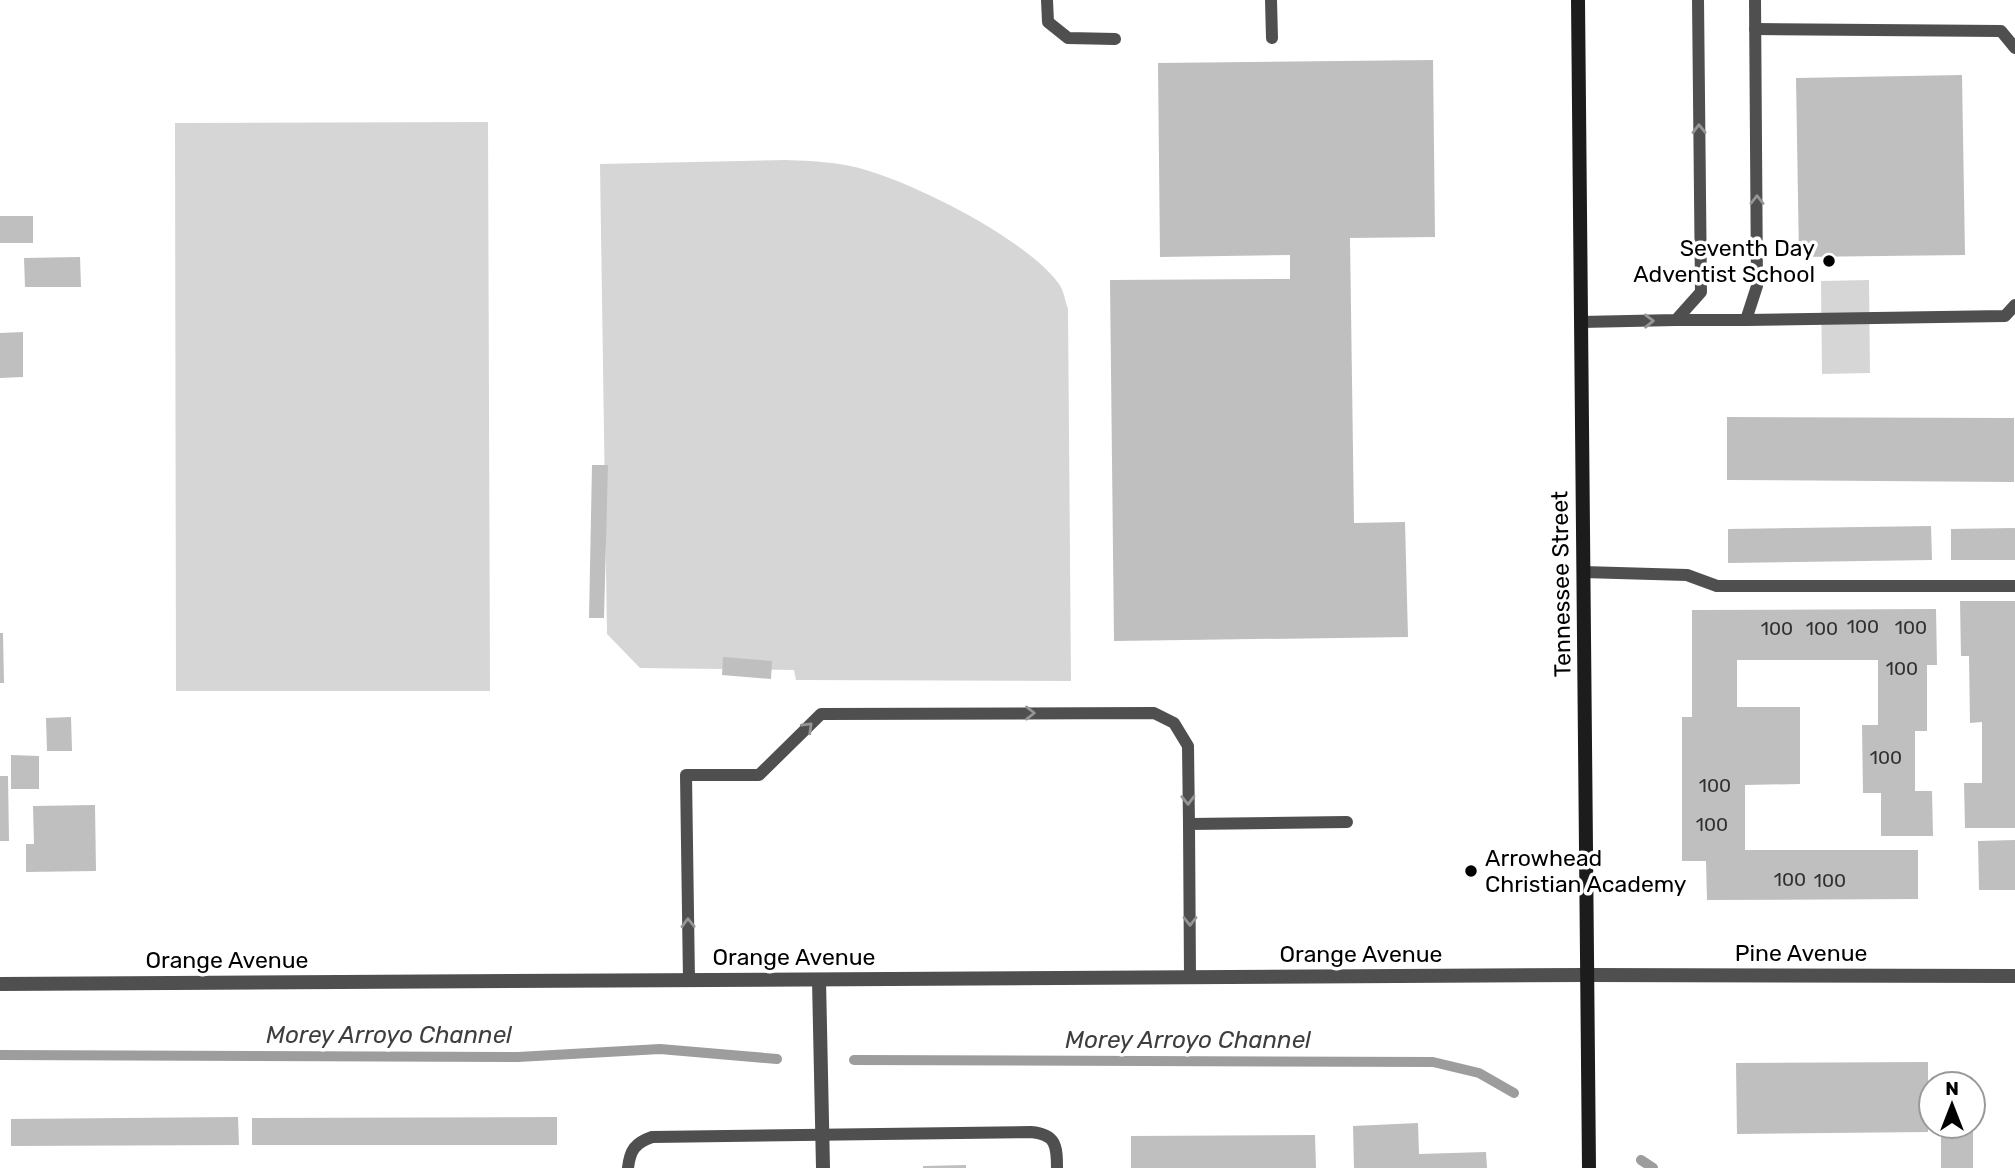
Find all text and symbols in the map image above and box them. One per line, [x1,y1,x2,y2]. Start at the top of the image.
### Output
one-way arrow [1691,124,1707,134]
one-way arrow [1749,194,1764,205]
place label: Seventh Day Adventist School [1633,234,1815,288]
marker: Seventh Day Adventist School [1821,253,1837,269]
one-way arrow [1644,313,1655,328]
street label: Tennessee Street [1545,491,1577,677]
house number: 100 [1847,615,1879,638]
house number: 100 [1895,616,1927,639]
house number: 100 [1761,617,1793,640]
house number: 100 [1806,617,1838,640]
house number: 100 [1886,657,1918,680]
one-way arrow [1025,705,1036,721]
one-way arrow [800,722,813,735]
house number: 100 [1870,746,1902,769]
house number: 100 [1699,774,1731,797]
one-way arrow [1181,794,1196,805]
house number: 100 [1696,813,1728,836]
place label: Arrowhead Christian Academy [1485,844,1687,898]
marker: Arrowhead Christian Academy [1463,863,1479,879]
house number: 100 [1774,868,1806,891]
house number: 100 [1814,869,1846,892]
one-way arrow [1182,916,1198,927]
one-way arrow [680,917,696,928]
street label: Pine Avenue [1735,939,1867,967]
street label: Orange Avenue [1280,940,1442,968]
street label: Orange Avenue [713,943,875,971]
street label: Orange Avenue [146,946,308,974]
water label: Morey Arroyo Channel [266,1021,513,1049]
water label: Morey Arroyo Channel [1065,1026,1312,1054]
north arrow [1917,1070,1987,1140]
text: N [1945,1077,1959,1100]

